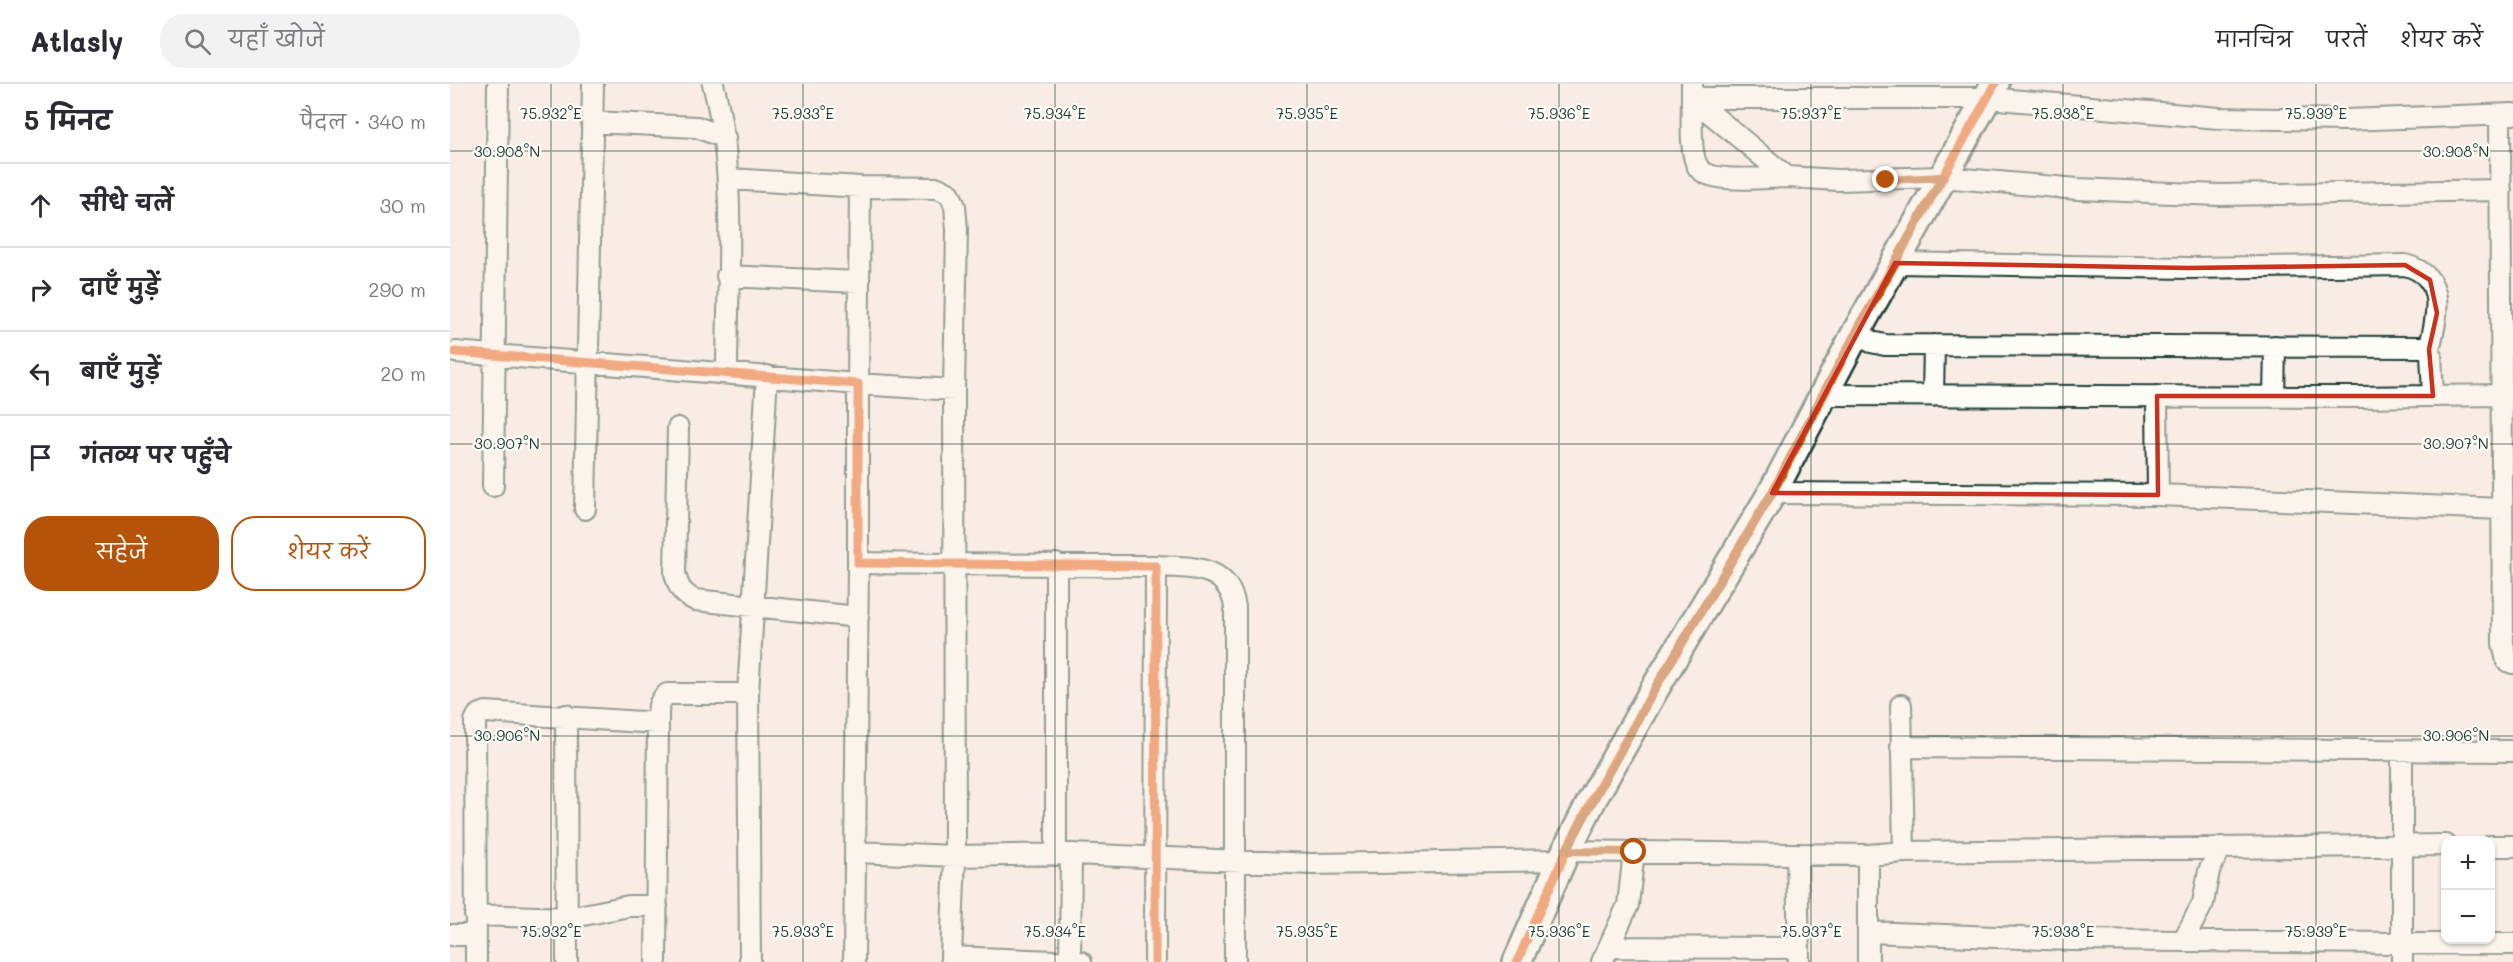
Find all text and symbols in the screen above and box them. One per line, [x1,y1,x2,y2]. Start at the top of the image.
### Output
search box [160,14,580,68]
text: Atlasly [30,23,124,59]
text: यहाँ खोजें [229,24,325,53]
icon: search [181,25,214,58]
text: मानचित्र [2216,25,2293,52]
text: परतें [2326,25,2367,52]
text: शेयर करें [2400,25,2483,52]
text: 5 मिनट [24,103,112,137]
text: 75.932°E [520,103,582,123]
text: 75.933°E [772,103,835,123]
text: 75.934°E [1024,103,1087,123]
text: 75.935°E [1276,103,1339,123]
text: 75.936°E [1528,103,1591,123]
text: 75.937°E [1780,103,1842,123]
text: 75.938°E [2032,103,2095,123]
text: 75.939°E [2285,103,2348,123]
text: पैदल · 340 m [300,108,426,134]
text: 30.908°N [474,141,540,161]
text: 30.908°N [2423,141,2489,161]
route end [1872,166,1898,192]
text: सीधे चलें [81,188,173,217]
icon: ahead [24,189,57,222]
text: 30 m [380,192,426,218]
text: दाएँ मुड़ें [81,272,160,301]
icon: right [24,273,57,306]
text: 290 m [368,276,426,302]
text: बाएँ मुड़ें [81,356,161,385]
icon: left [24,357,57,390]
text: 20 m [380,360,426,386]
text: 30.907°N [474,433,540,453]
text: 30.907°N [2423,433,2489,453]
text: गंतव्य पर पहुँचे [81,440,231,469]
icon: arrive [24,441,57,474]
button: सहेजें [24,516,219,591]
button: शेयर करें [231,516,426,591]
text: 30.906°N [474,725,540,745]
text: 30.906°N [2423,725,2489,745]
map controls [2441,836,2495,944]
button: + [2441,836,2495,890]
route start [1620,838,1646,864]
button: − [2441,890,2495,944]
text: 75.932°E [520,921,582,941]
text: 75.933°E [772,921,835,941]
text: 75.934°E [1024,921,1087,941]
text: 75.935°E [1276,921,1339,941]
text: 75.936°E [1528,921,1591,941]
text: 75.937°E [1780,921,1842,941]
text: 75.938°E [2032,921,2095,941]
text: 75.939°E [2285,921,2348,941]

